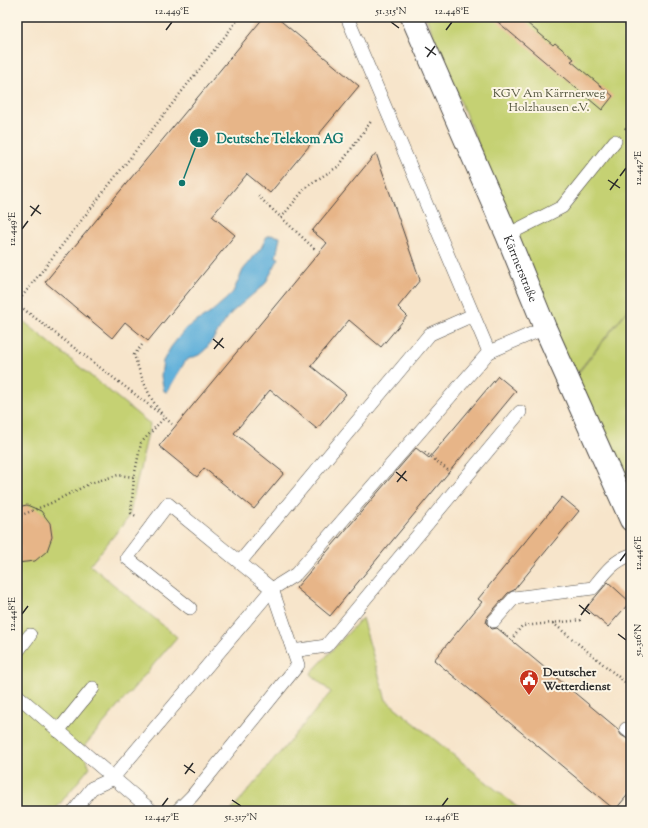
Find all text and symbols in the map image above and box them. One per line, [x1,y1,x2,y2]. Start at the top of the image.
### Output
text: 12.449°E [155,4,189,19]
text: 51.315°N [375,4,406,19]
text: 12.448°E [435,4,469,19]
park label: KGV Am Kärrnerweg Holzhausen e.V. [493,85,605,117]
callout: Deutsche Telekom AG [189,125,352,150]
text: 1 [196,130,202,148]
text: Deutsche Telekom AG [216,131,344,149]
text: 12.447°E [631,151,646,185]
text: 12.449°E [5,212,20,246]
street label: Kärrnerstraße [498,233,542,306]
text: 12.446°E [631,536,646,570]
text: 12.448°E [5,597,20,631]
text: 51.316°N [631,624,646,657]
place label: Deutscher Wetterdienst [542,664,612,696]
public building icon: Deutscher Wetterdienst [518,668,540,696]
text: 12.447°E [145,810,179,825]
text: 51.317°N [224,810,257,825]
text: 12.446°E [425,810,459,825]

